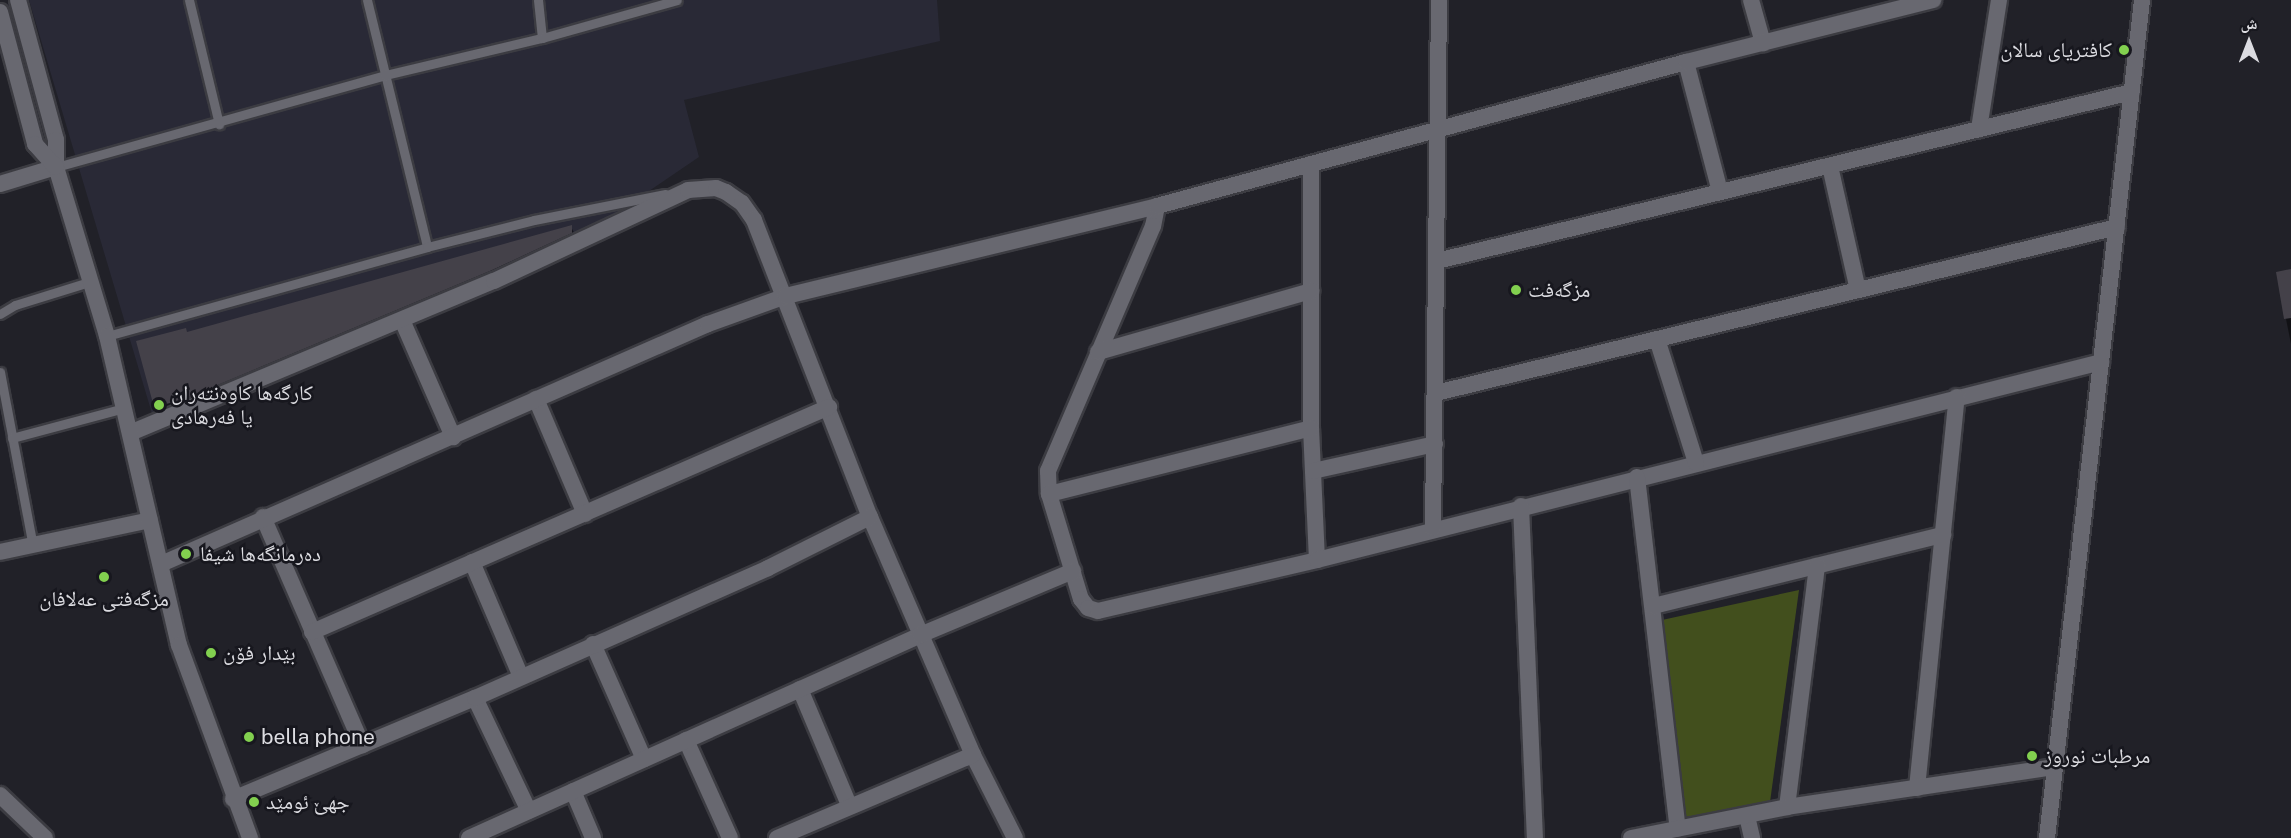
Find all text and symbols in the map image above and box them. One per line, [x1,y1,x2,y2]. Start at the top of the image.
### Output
north arrow [2219,12,2279,72]
text: ش [2241,14,2257,33]
place label: کافتریای سالان [2000,37,2112,63]
marker: کافتریای سالان [2117,43,2131,57]
place label: مزگەفت [1528,277,1590,303]
marker: مزگەفت [1509,283,1523,297]
place label: کارگەھا کاوەنتەران یا فەرهادی [171,380,313,430]
marker: کارگەھا کاوەنتەران یا فەرهادی [152,398,166,412]
place label: دەرمانگەھا شیفا [200,541,321,567]
marker: دەرمانگەھا شیفا [177,545,195,563]
marker: مزگەفتی عەلافان [97,570,111,584]
place label: مزگەفتی عەلافان [39,586,169,612]
place label: بێدار فۆن [223,640,295,666]
marker: بێدار فۆن [204,646,218,660]
place label: bella phone [261,724,375,750]
marker: bella phone [242,730,256,744]
place label: مرطبات نوروز [2044,743,2150,769]
marker: مرطبات نوروز [2025,749,2039,763]
place label: جھێ ئومێد [266,789,350,815]
marker: جھێ ئومێد [247,795,261,809]

